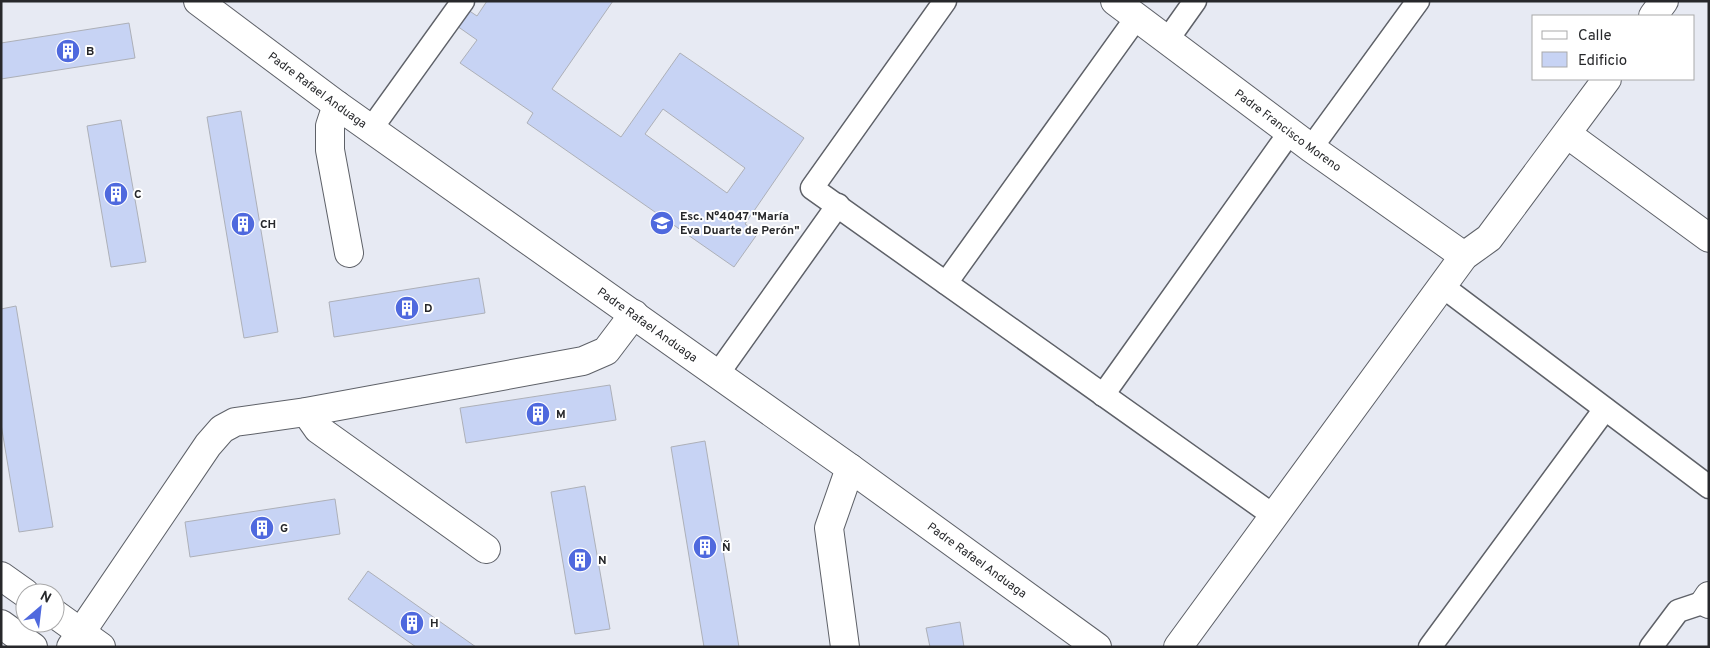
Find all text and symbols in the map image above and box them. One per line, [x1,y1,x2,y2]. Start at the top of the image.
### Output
legend [1532,15,1695,80]
text: Calle [1578,27,1612,46]
building icon: B [55,38,81,64]
place label: B [86,44,94,60]
street label: Padre Rafael Anduaga [264,49,370,133]
text: Edificio [1578,52,1627,71]
street label: Padre Francisco Moreno [1231,86,1344,176]
building icon: C [103,181,129,207]
place label: C [134,187,142,203]
place label: Esc. N°4047 "María Eva Duarte de Perón" [680,209,799,239]
school or university icon: Esc. N°4047 "María Eva Duarte de Perón" [649,210,675,236]
building icon: CH [230,211,256,237]
place label: CH [260,217,276,233]
street label: Padre Rafael Anduaga [594,285,700,367]
building icon: D [394,295,420,321]
place label: D [424,301,433,317]
building icon: M [525,401,551,427]
place label: M [556,407,566,423]
building icon: G [249,515,275,541]
street label: Padre Rafael Anduaga [924,519,1029,602]
place label: G [280,521,288,537]
building icon: Ñ [692,534,718,560]
place label: Ñ [722,540,731,556]
building icon: N [567,547,593,573]
place label: N [598,553,607,569]
north arrow [15,583,65,633]
text: N [37,588,54,608]
building icon: H [399,610,425,636]
place label: H [430,616,439,632]

